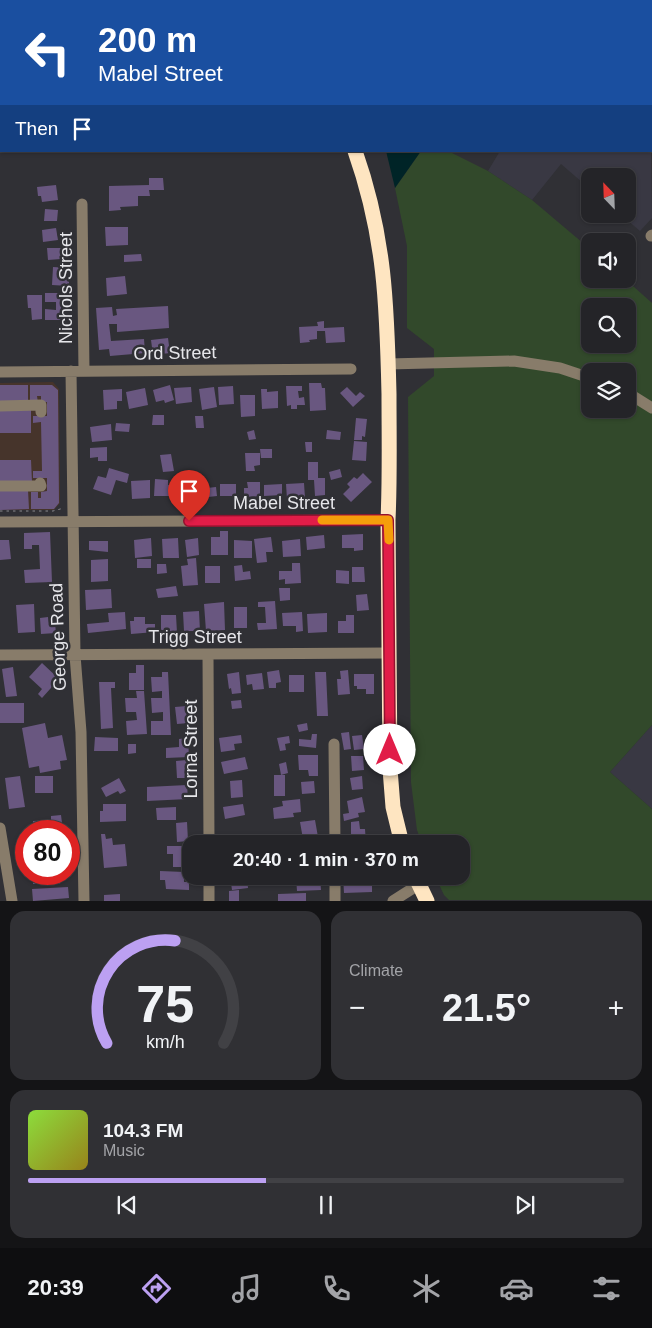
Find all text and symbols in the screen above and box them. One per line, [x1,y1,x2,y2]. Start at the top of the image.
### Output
icon: left [15,20,80,85]
text: 200 m [98,20,197,59]
text: Mabel Street [98,61,223,86]
icon: arrive [68,115,96,143]
text: Then [15,118,58,139]
north arrow [581,168,636,222]
map controls [581,168,636,418]
street label: Nichols Street [56,232,76,344]
button: sound [581,233,636,288]
button: search [581,298,636,353]
street label: Ord Street [133,342,217,364]
button: layers [581,363,636,418]
pin [168,470,210,521]
icon: arrive [175,477,203,505]
street label: Mabel Street [233,493,335,513]
street label: George Road [46,583,70,691]
street label: Trigg Street [148,627,242,647]
street label: Lorna Street [181,699,201,799]
position arrow [363,723,415,775]
speed limit sign: 80 [15,820,80,885]
text: 20:40 · 1 min · 370 m [233,849,419,870]
text: Climate [349,962,403,979]
text: 75 [137,975,194,1033]
text: 21.5° [442,987,531,1029]
text: − [349,992,365,1023]
text: + [608,992,624,1023]
text: km/h [146,1032,185,1052]
text: 104.3 FM [103,1120,183,1141]
text: Music [103,1142,145,1159]
icon: previous [113,1191,141,1219]
icon: pause [312,1191,340,1219]
icon: next [511,1191,539,1219]
icon: directions [139,1271,174,1306]
icon: music [229,1271,264,1306]
icon: phone [319,1271,354,1306]
icon: climate [409,1271,444,1306]
icon: car [499,1271,534,1306]
icon: filters [589,1271,624,1306]
text: 20:39 [28,1275,84,1300]

